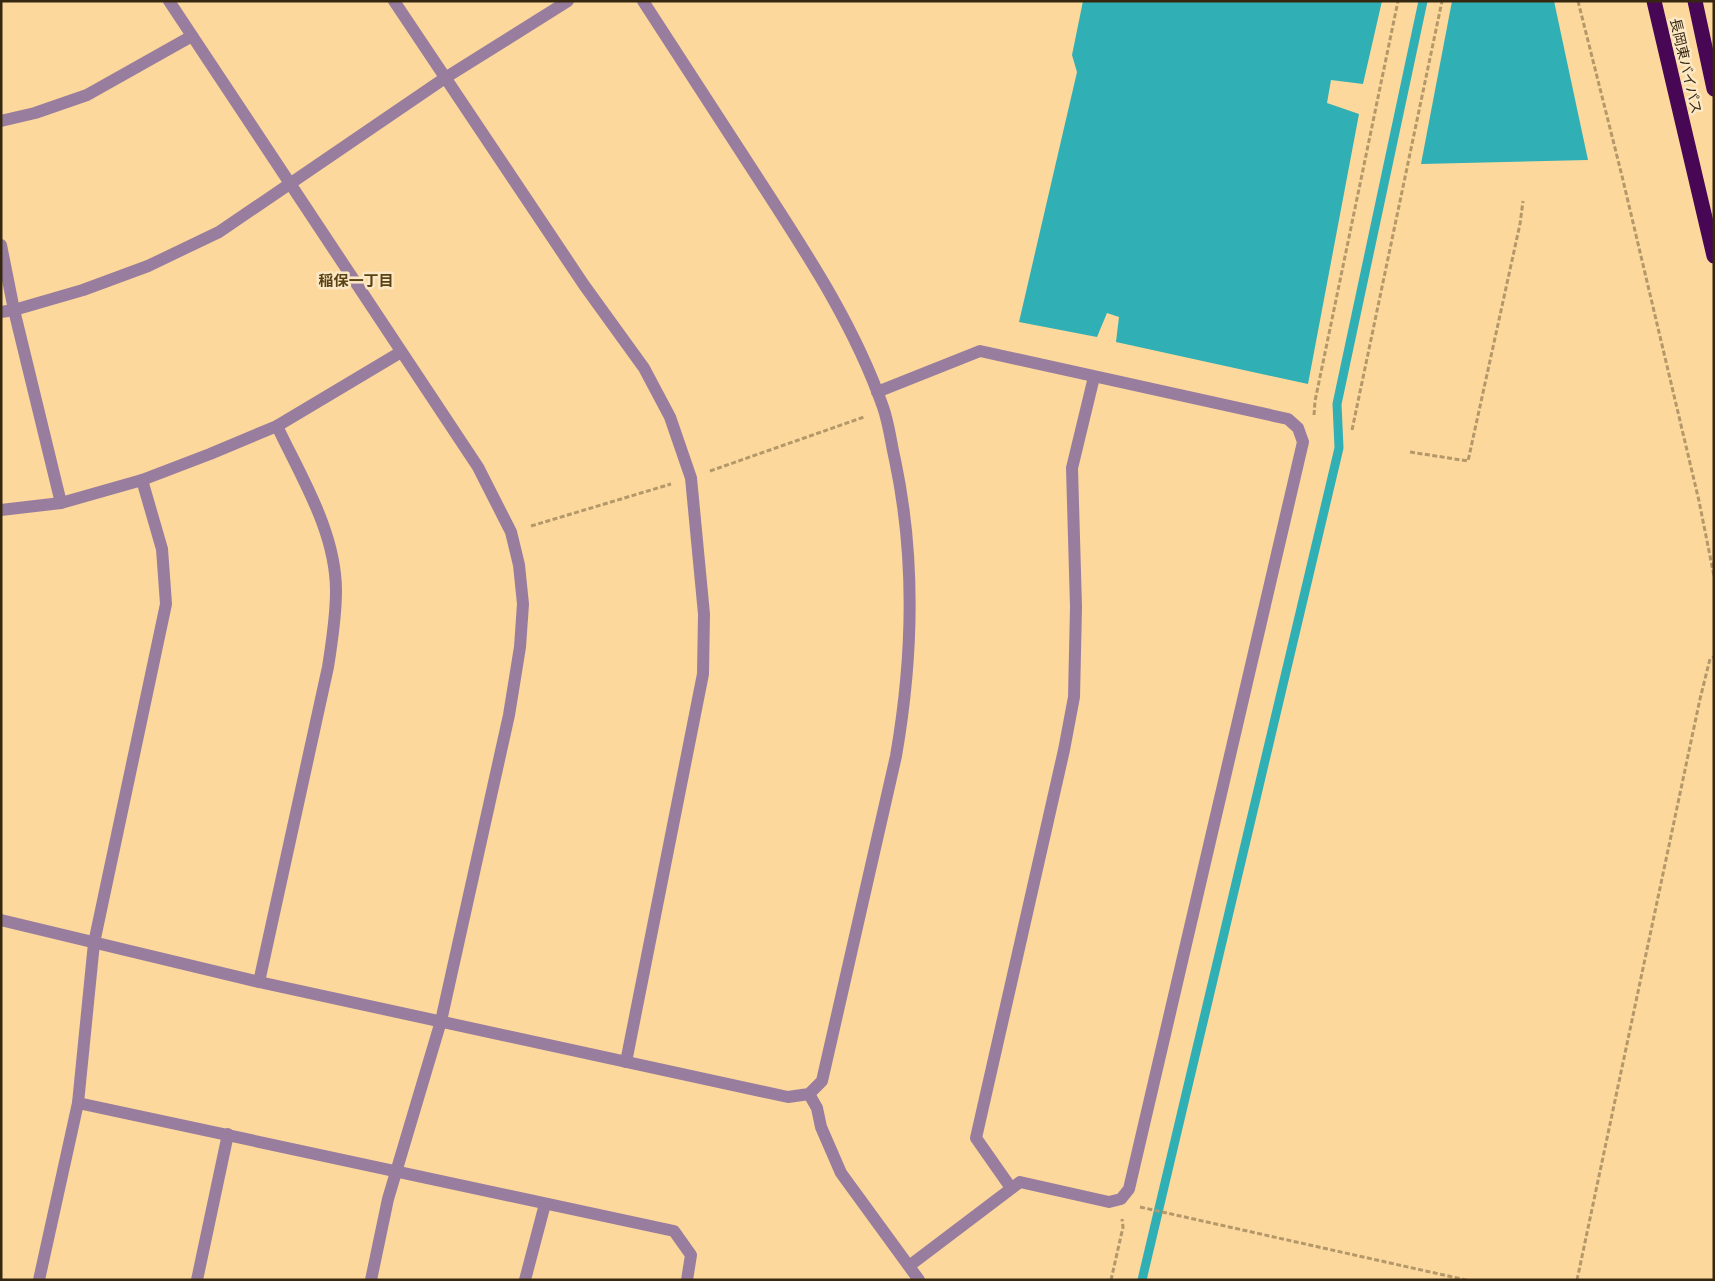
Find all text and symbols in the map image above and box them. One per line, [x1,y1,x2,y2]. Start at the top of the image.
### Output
street label: 長岡東バイパス [1665,16,1707,116]
district label: 稲保一丁目 [318,270,394,291]

